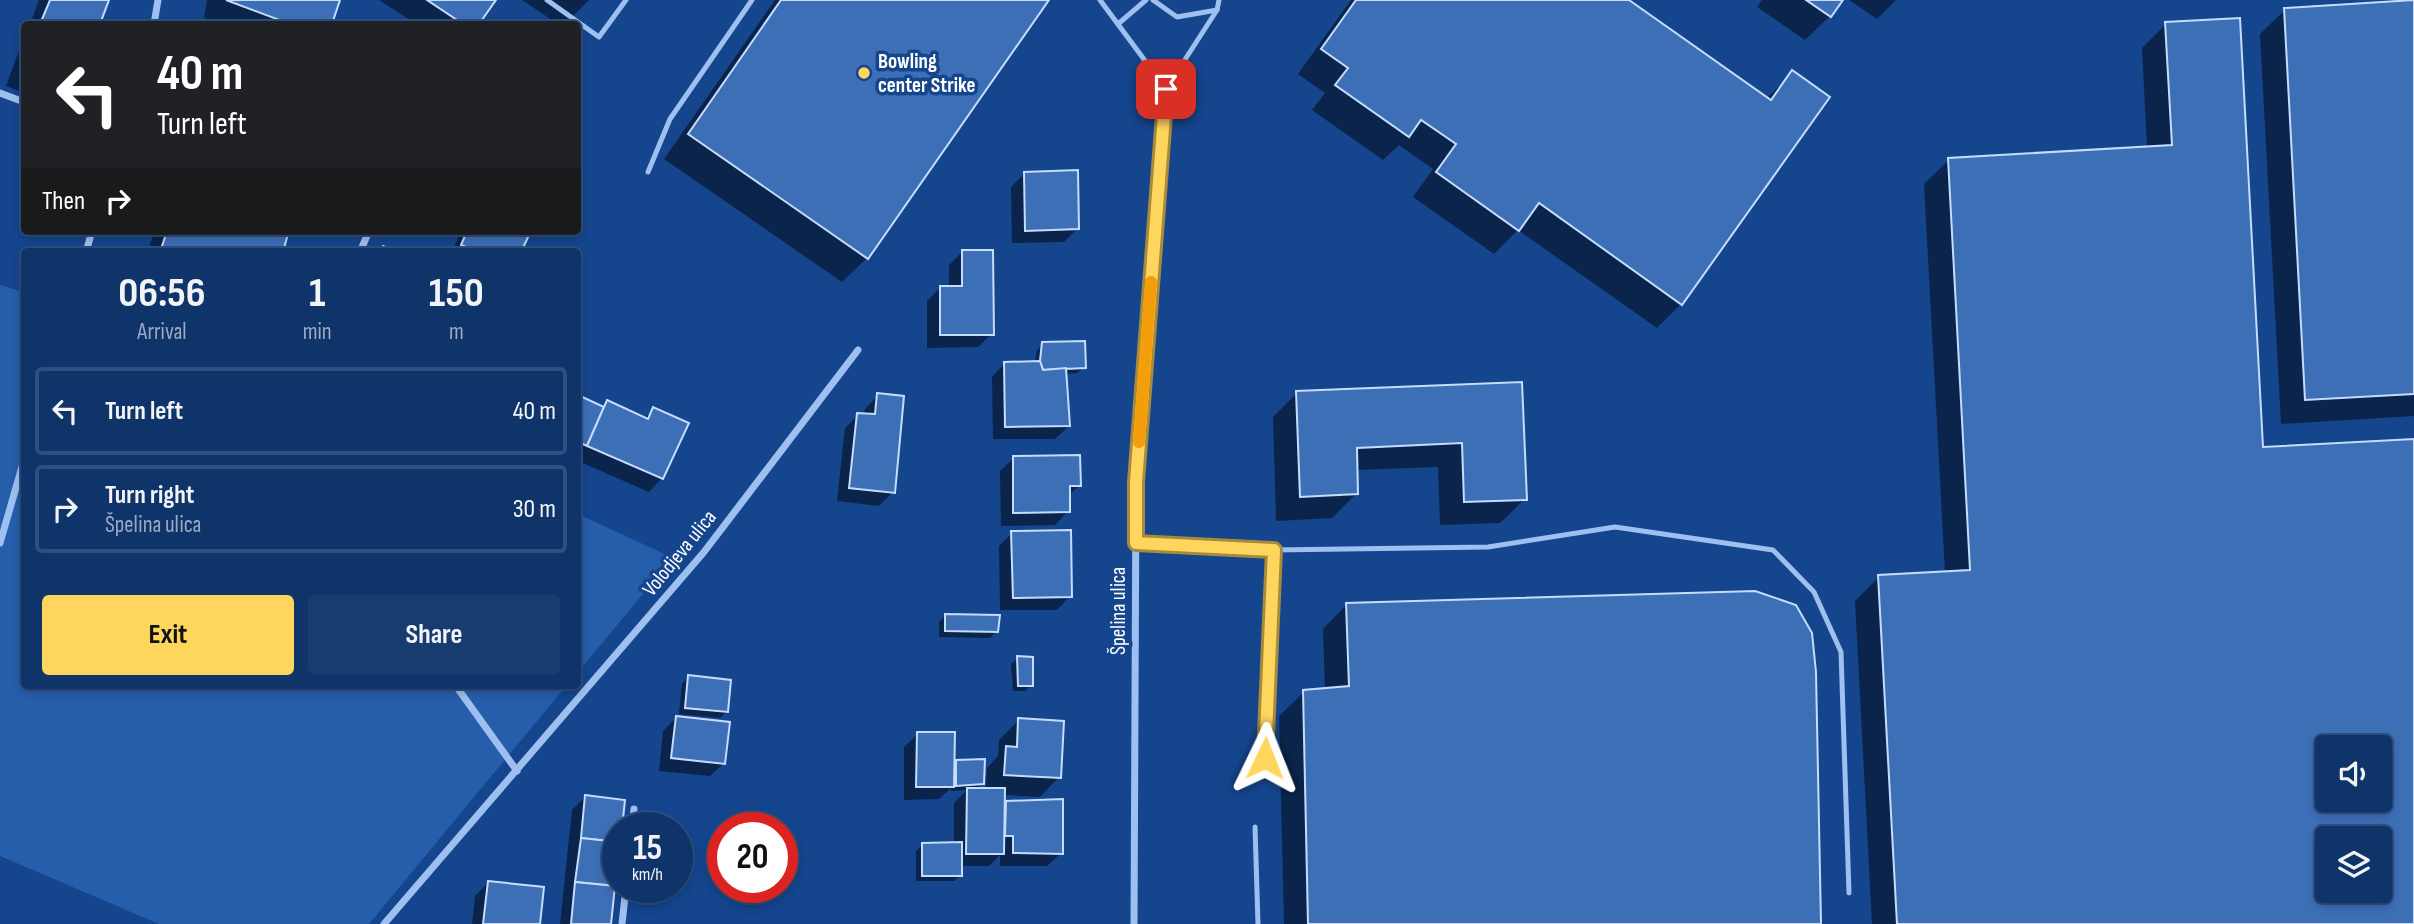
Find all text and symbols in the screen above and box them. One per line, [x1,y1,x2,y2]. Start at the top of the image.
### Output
text: 40 m [157,45,243,104]
icon: left [42,49,133,140]
place label: Bowling center Strike [878,49,975,98]
pin [1136,59,1196,119]
marker: Bowling center Strike [856,65,872,81]
icon: arrive [1147,70,1185,108]
text: Turn left [157,105,247,144]
icon: right [99,182,137,220]
text: Then [42,186,85,217]
text: 06:56 [118,268,206,319]
text: 1 [309,268,325,319]
text: 150 [429,268,484,319]
text: Arrival [137,318,187,346]
text: min [303,318,332,346]
text: m [449,318,464,346]
icon: left [46,392,84,430]
text: Turn left [105,396,183,427]
text: 40 m [513,396,556,427]
text: Turn right [105,480,194,511]
icon: right [46,490,84,528]
text: 30 m [513,494,556,525]
street label: Volodjeva ulica [637,505,722,601]
text: Špelina ulica [105,511,201,539]
street label: Špelina ulica [1106,567,1131,655]
button: Exit [42,595,294,675]
button: Share [308,595,560,675]
position arrow [1228,721,1302,795]
map controls [2315,735,2392,903]
button: sound [2315,735,2392,812]
speed limit sign: 20 [707,812,798,903]
button: layers [2315,826,2392,903]
text: 15 [633,827,662,870]
text: km/h [632,864,663,885]

